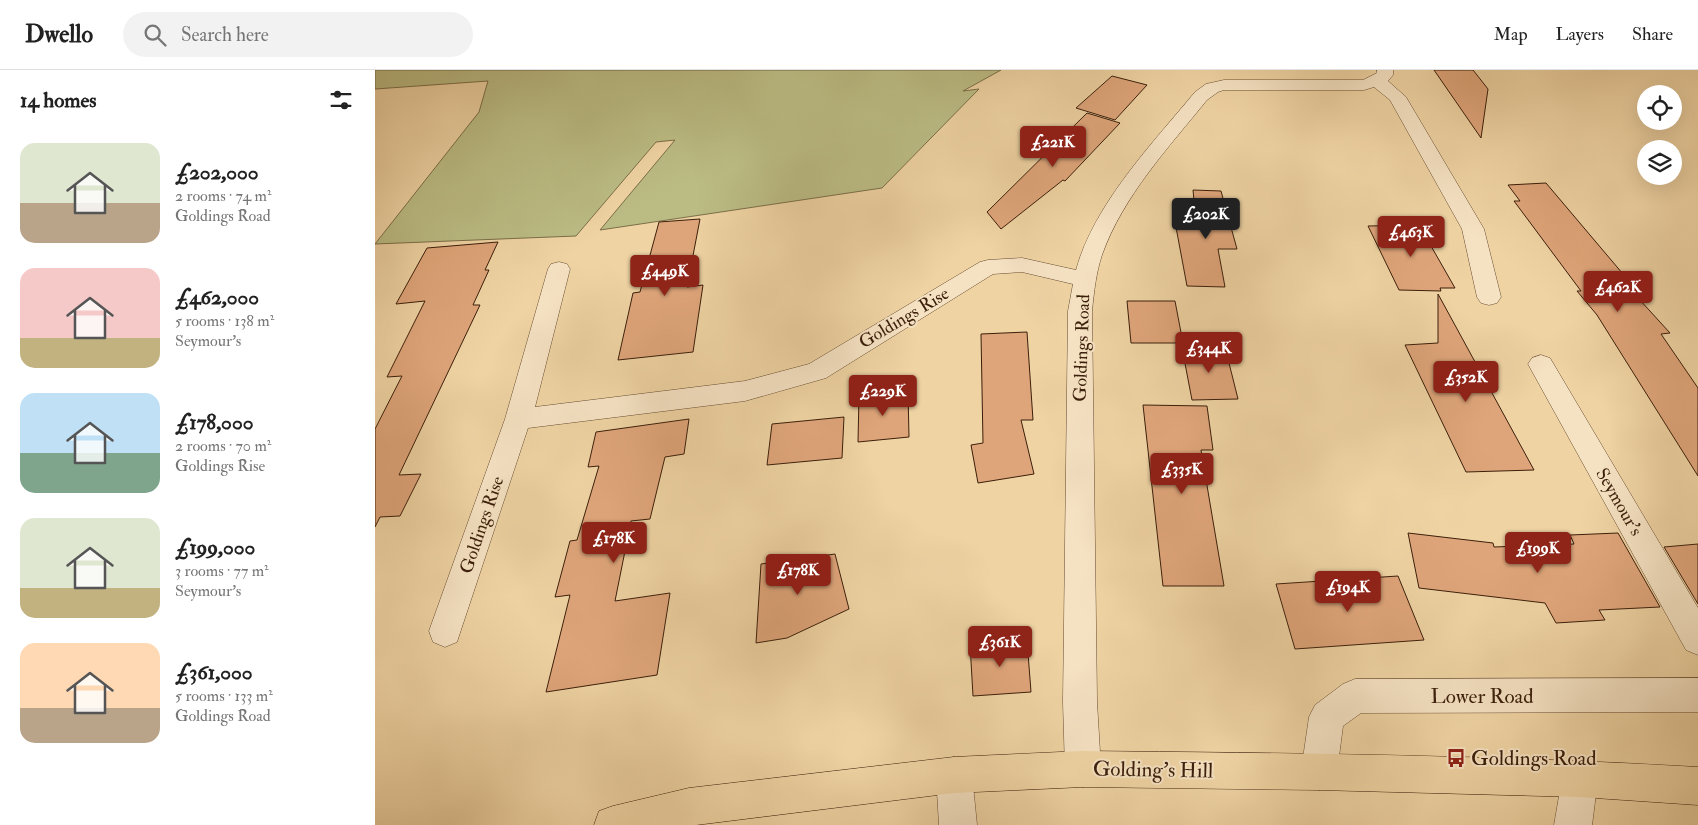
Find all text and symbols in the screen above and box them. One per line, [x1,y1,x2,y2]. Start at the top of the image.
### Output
search box [123,12,473,57]
text: Dwello [25,19,93,50]
icon: search [141,21,169,49]
text: Search here [181,23,269,47]
text: Map [1494,23,1528,46]
text: Layers [1556,23,1604,46]
text: Share [1632,23,1673,46]
map controls [1637,85,1682,185]
button: locate [1637,85,1682,130]
icon: filters [327,86,355,114]
text: 14 homes [20,87,97,114]
pin: £221K [1018,126,1088,168]
text: £221K [1031,132,1075,152]
button: layers [1637,140,1682,185]
text: £202,000 [175,159,258,186]
icon: home [60,163,120,223]
text: 2 rooms · 74 m² [175,186,271,206]
pin: £202K [1171,198,1241,240]
text: £202K [1183,204,1229,224]
text: Goldings Road [175,206,271,226]
pin: £463K [1376,216,1446,258]
text: £463K [1389,222,1433,242]
pin: £449K [630,254,700,297]
text: £449K [641,261,689,281]
pin: £462K [1583,270,1653,313]
text: £462K [1595,277,1641,297]
street label: Goldings Rise [855,282,954,354]
text: £462,000 [175,284,259,311]
icon: home [60,288,120,348]
street label: Goldings Road [1069,294,1095,402]
text: 5 rooms · 138 m² [175,311,274,331]
text: Seymour's [175,331,241,351]
pin: £344K [1174,332,1244,374]
text: £344K [1186,338,1232,358]
pin: £352K [1431,360,1501,403]
text: £352K [1444,367,1488,387]
pin: £229K [848,374,918,417]
text: £229K [860,381,906,401]
text: £178,000 [175,409,253,436]
icon: home [60,413,120,473]
text: 2 rooms · 70 m² [175,436,271,456]
pin: £335K [1147,452,1217,495]
text: Goldings Rise [175,456,265,476]
text: £335K [1161,459,1203,479]
street label: Seymour's [1590,464,1648,540]
street label: Goldings Rise [455,473,510,577]
pin: £178K [579,522,649,564]
text: £178K [593,528,635,548]
pin: £199K [1503,532,1573,574]
text: £199,000 [175,534,255,561]
icon: home [60,538,120,598]
text: £199K [1516,538,1560,558]
pin: £178K [763,554,833,596]
text: £178K [777,560,819,580]
text: 3 rooms · 77 m² [175,561,269,581]
pin: £194K [1313,570,1383,613]
text: £194K [1326,577,1370,597]
text: Seymour's [175,581,241,601]
pin: £361K [965,626,1035,668]
text: £361K [979,632,1021,652]
text: £361,000 [175,659,252,686]
icon: home [60,663,120,723]
street label: Lower Road [1430,683,1534,710]
text: 5 rooms · 133 m² [175,686,273,706]
text: Goldings Road [175,706,271,726]
place label: Goldings Road [1471,745,1597,772]
bus stop icon: Goldings Road [1445,747,1467,769]
street label: Golding's Hill [1093,755,1214,785]

